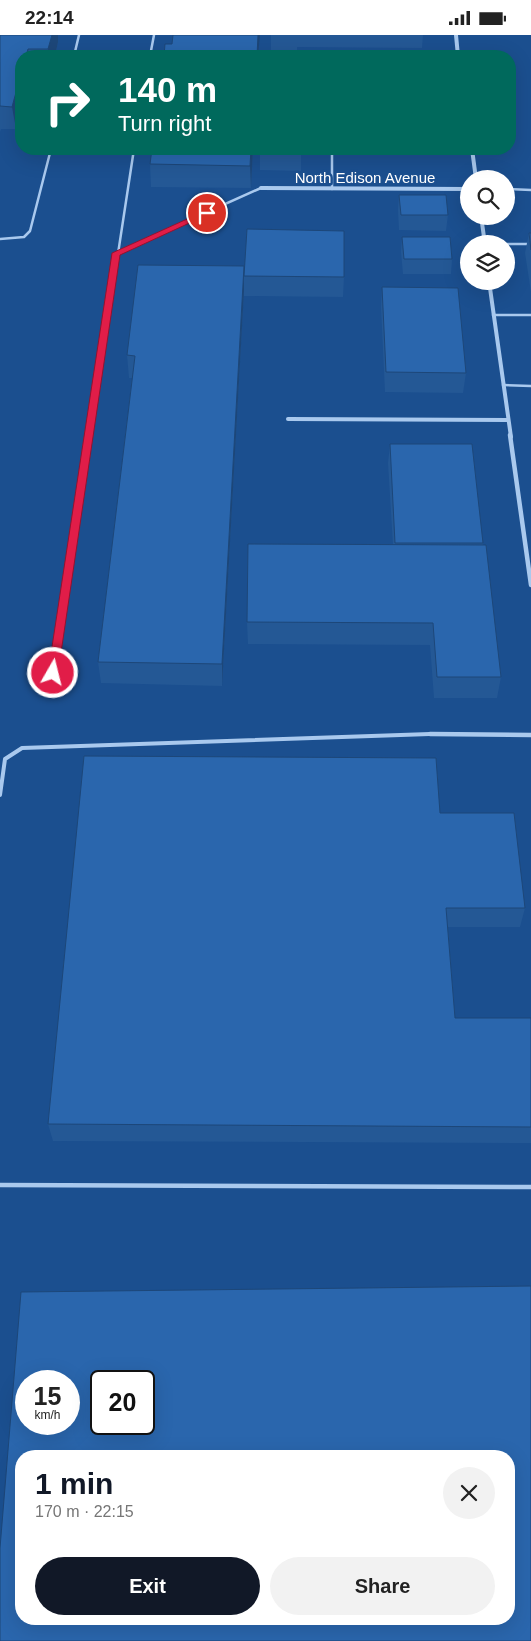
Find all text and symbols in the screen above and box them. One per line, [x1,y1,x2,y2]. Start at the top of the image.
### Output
text: 22:14 [25,7,74,28]
icon: right [35,70,100,135]
text: 140 m [118,70,217,109]
text: Turn right [118,111,211,136]
street label: North Edison Avenue [295,169,435,186]
map controls [460,170,515,290]
button: search [460,170,515,225]
pin [186,192,228,234]
icon: arrive [193,199,221,227]
button: layers [460,235,515,290]
position arrow [26,646,78,698]
speed limit sign: 20 [90,1370,155,1435]
text: 15 [34,1382,61,1410]
text: km/h [34,1408,61,1422]
text: 1 min [35,1467,113,1500]
button: close [443,1467,495,1519]
text: 170 m · 22:15 [35,1503,134,1520]
button: Exit [35,1557,260,1615]
button: Share [270,1557,495,1615]

